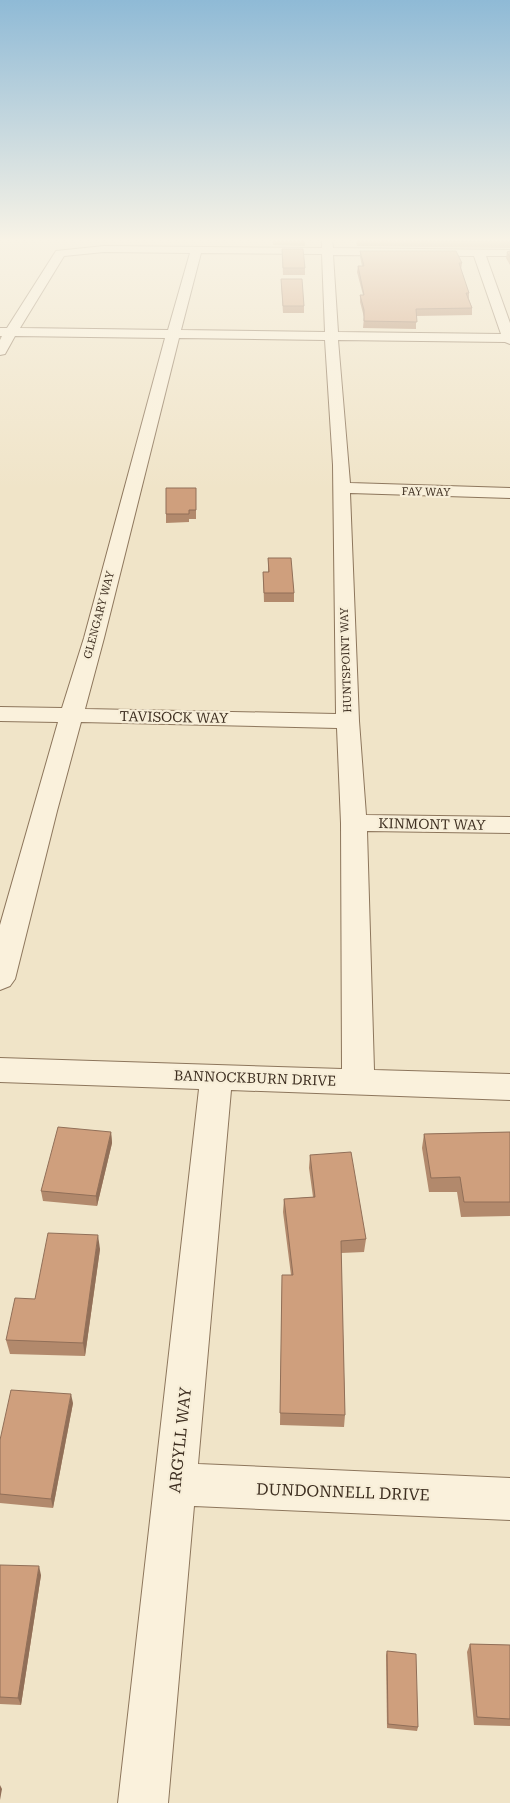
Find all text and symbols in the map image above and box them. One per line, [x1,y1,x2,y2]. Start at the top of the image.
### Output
street label: FAY WAY [401,485,451,499]
street label: GLENGARY WAY [81,569,117,660]
street label: HUNTSPOINT WAY [338,607,354,713]
street label: TAVISOCK WAY [120,708,229,726]
street label: KINMONT WAY [378,815,486,833]
street label: BANNOCKBURN DRIVE [174,1067,336,1089]
street label: ARGYLL WAY [165,1386,195,1494]
street label: DUNDONNELL DRIVE [256,1479,430,1505]

